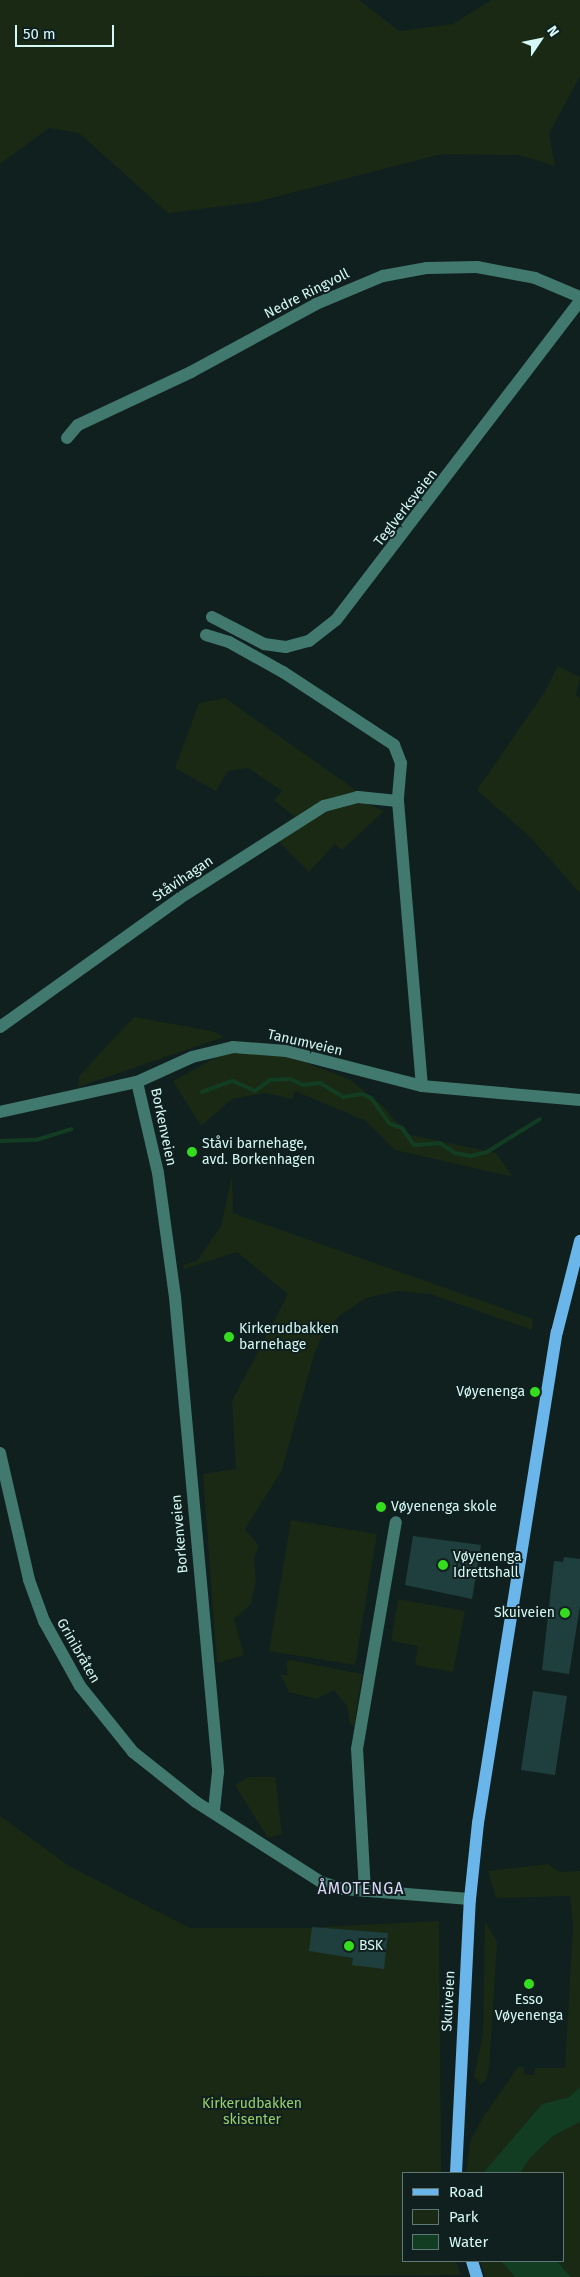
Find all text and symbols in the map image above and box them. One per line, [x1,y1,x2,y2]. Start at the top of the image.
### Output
scale bar [18,15,116,47]
north arrow [515,15,565,65]
text: N [543,23,562,40]
text: 50 m [23,25,56,43]
street label: Nedre Ringvoll [262,265,352,323]
street label: Teglverksveien [371,466,441,550]
street label: Ståvihagan [150,853,216,905]
street label: Tanumveien [266,1026,344,1060]
street label: Borkenveien [147,1087,179,1167]
place label: Ståvi barnehage, avd. Borkenhagen [202,1136,315,1168]
marker: Ståvi barnehage, avd. Borkenhagen [186,1146,198,1158]
place label: Kirkerudbakken barnehage [239,1321,339,1354]
marker: Kirkerudbakken barnehage [223,1331,235,1343]
place label: Vøyenenga [456,1384,525,1400]
marker: Vøyenenga [529,1386,541,1398]
street label: Borkenveien [168,1494,192,1574]
place label: Vøyenenga skole [391,1499,497,1515]
marker: Vøyenenga skole [375,1501,387,1513]
place label: Vøyenenga Idrettshall [453,1549,522,1581]
marker: Vøyenenga Idrettshall [437,1559,449,1571]
place label: Skuiveien [494,1605,555,1621]
marker: Skuiveien [559,1607,571,1619]
street label: Grinibråten [53,1616,103,1686]
district label: ÅMOTENGA [317,1879,405,1899]
place label: BSK [359,1938,383,1954]
marker: BSK [343,1940,355,1952]
street label: Skuiveien [439,1970,459,2032]
marker: Esso Vøyenenga [523,1978,535,1990]
place label: Esso Vøyenenga [495,1992,563,2024]
park label: Kirkerudbakken skisenter [202,2096,302,2128]
legend [402,2172,565,2262]
text: Road [449,2183,484,2201]
text: Park [449,2208,479,2226]
text: Water [449,2233,488,2251]

